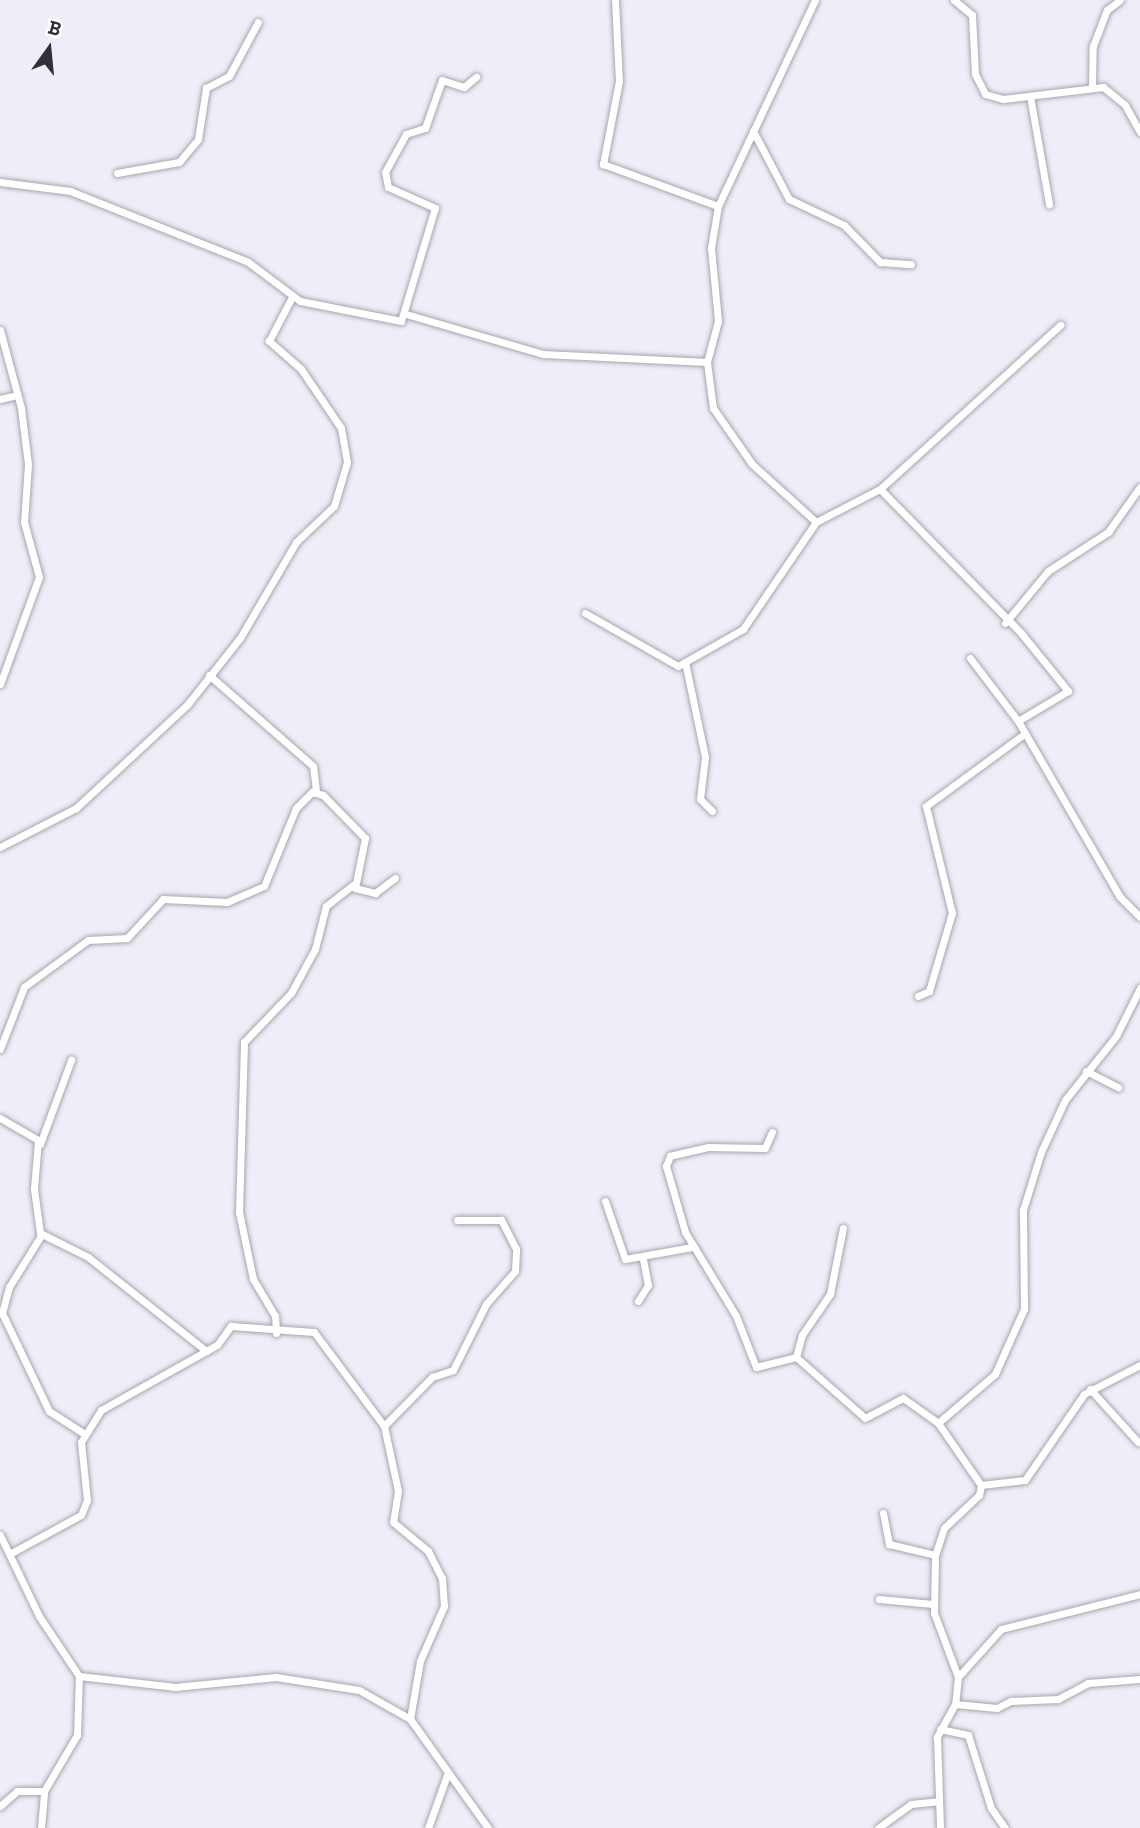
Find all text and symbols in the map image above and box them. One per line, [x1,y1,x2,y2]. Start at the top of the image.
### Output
north arrow [14,14,84,84]
text: B [45,15,64,42]

